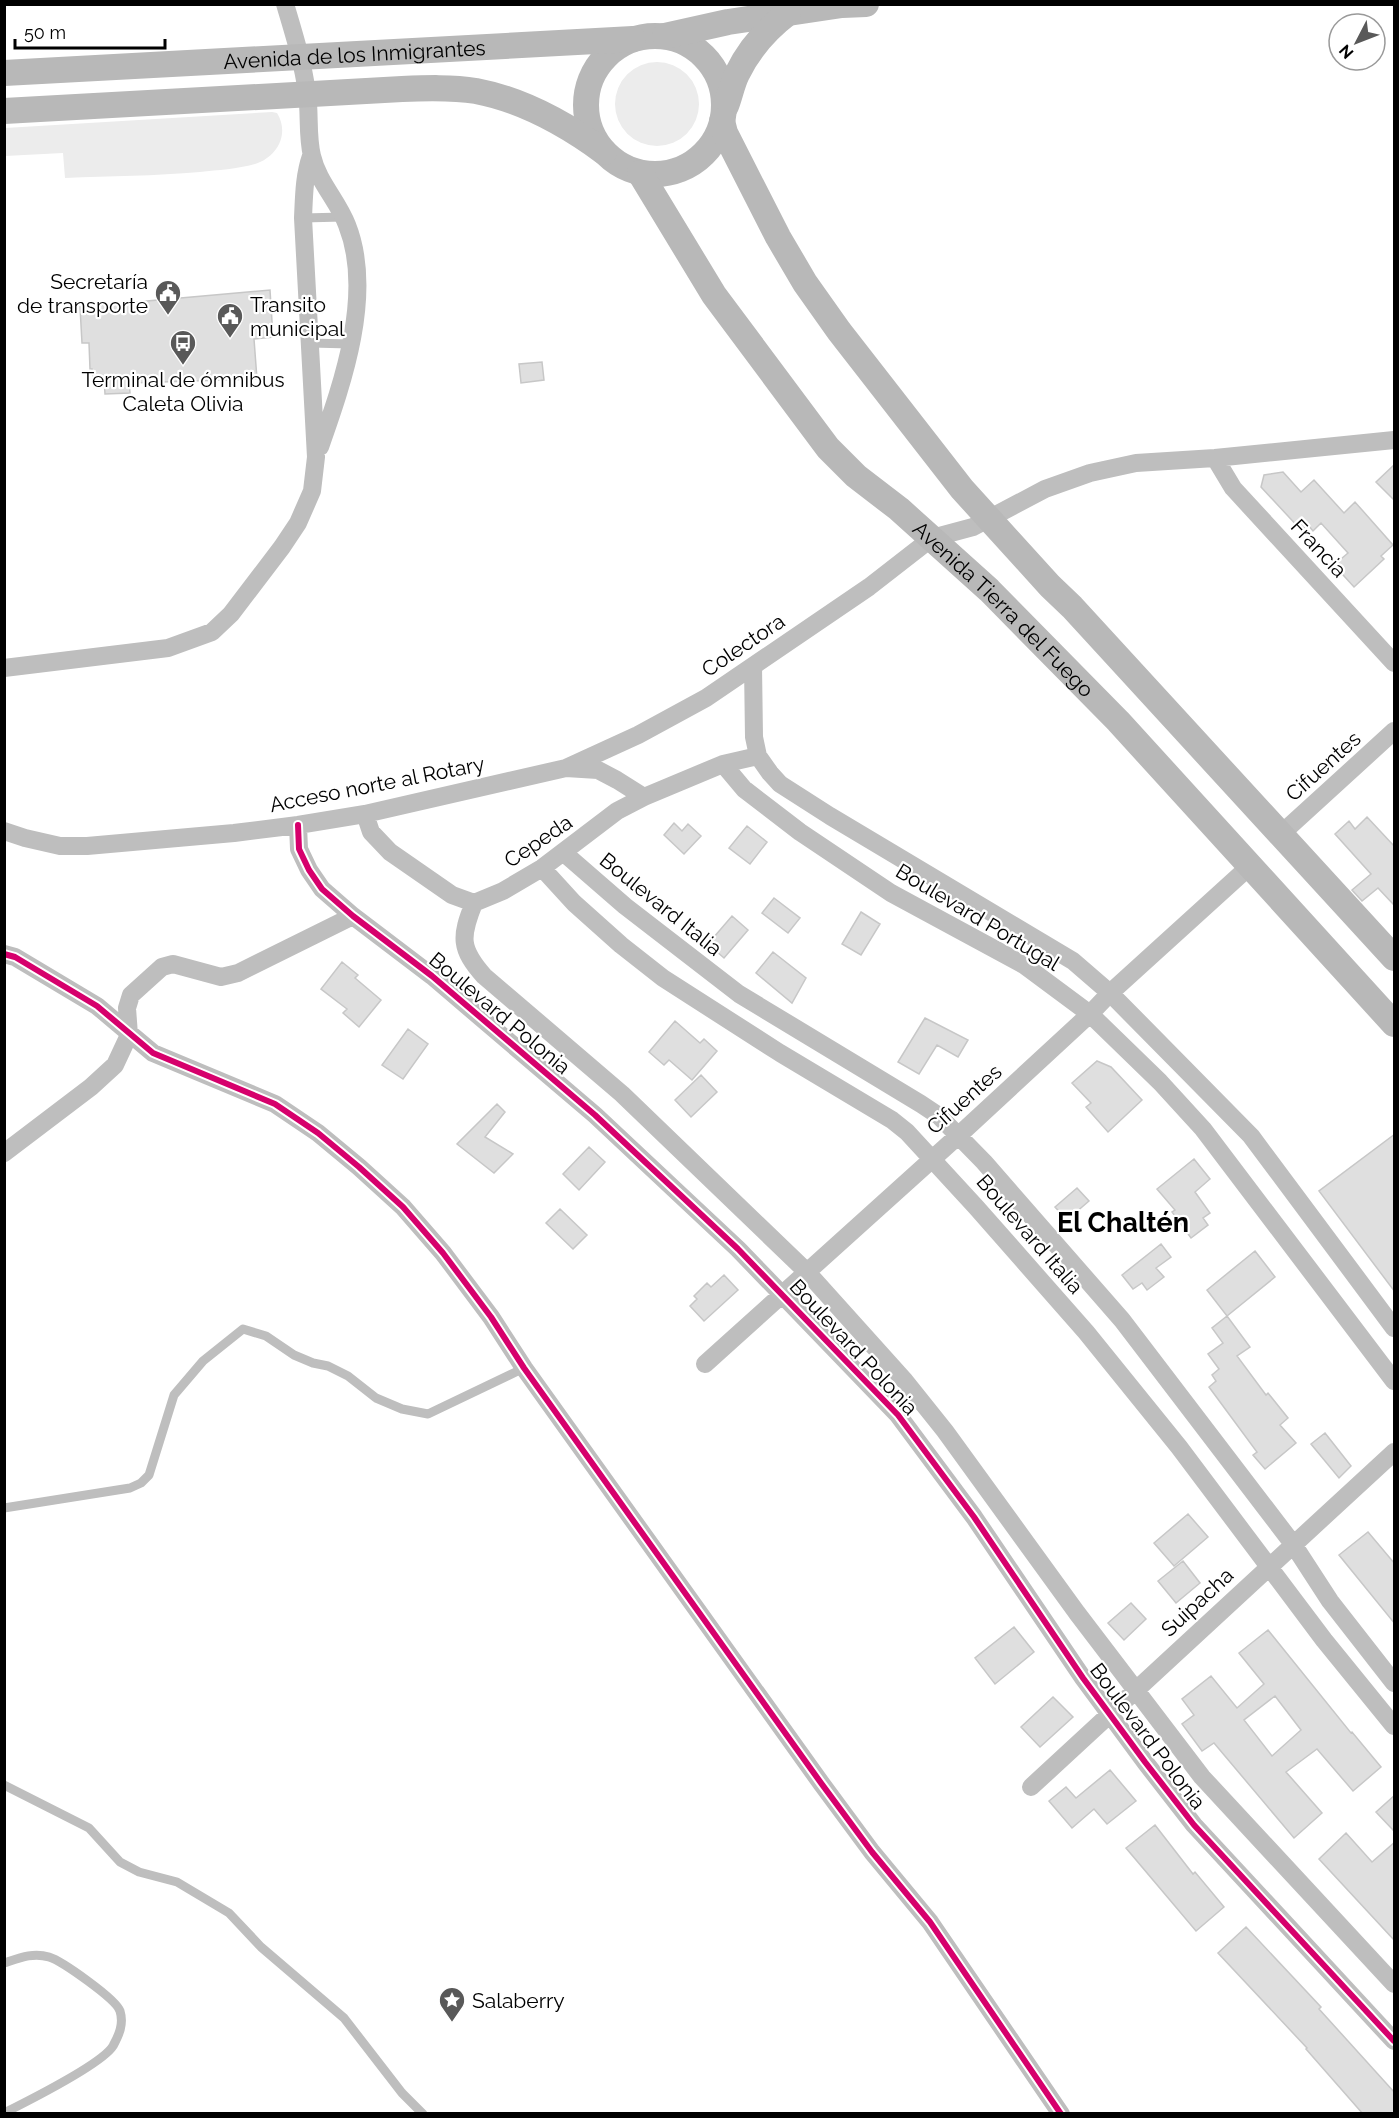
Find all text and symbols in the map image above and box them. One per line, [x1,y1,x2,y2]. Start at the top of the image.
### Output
scale bar [15,12,165,50]
north arrow [1327,12,1387,72]
text: 50 m [24,22,66,43]
street label: Avenida de los Inmigrantes [223,34,486,74]
text: N [1335,41,1357,63]
place label: Secretaría de transporte [17,269,148,318]
public building icon: Secretaría de transporte [153,278,183,316]
place label: Transito municipal [250,292,345,341]
public building icon: Transito municipal [215,301,245,339]
bus stop icon: Terminal de ómnibus Caleta Olivia [168,328,198,366]
place label: Terminal de ómnibus Caleta Olivia [81,367,285,416]
street label: Francia [1286,514,1352,582]
street label: Avenida Tierra del Fuego [908,516,1099,702]
street label: Colectora [697,608,789,682]
street label: Cifuentes [1280,726,1366,806]
street label: Acceso norte al Rotary [267,751,487,817]
street label: Cepeda [499,809,577,873]
street label: Boulevard Italia [595,847,727,961]
street label: Boulevard Portugal [891,858,1065,976]
street label: Boulevard Polonia [424,947,576,1079]
street label: Cifuentes [921,1059,1007,1139]
street label: Boulevard Italia [971,1169,1089,1299]
district label: El Chaltén [1057,1207,1189,1238]
street label: Boulevard Polonia [785,1274,923,1420]
street label: Suipacha [1156,1562,1238,1642]
street label: Boulevard Polonia [1085,1658,1211,1814]
place icon: Salaberry [437,1985,467,2023]
place label: Salaberry [472,1988,565,2013]

